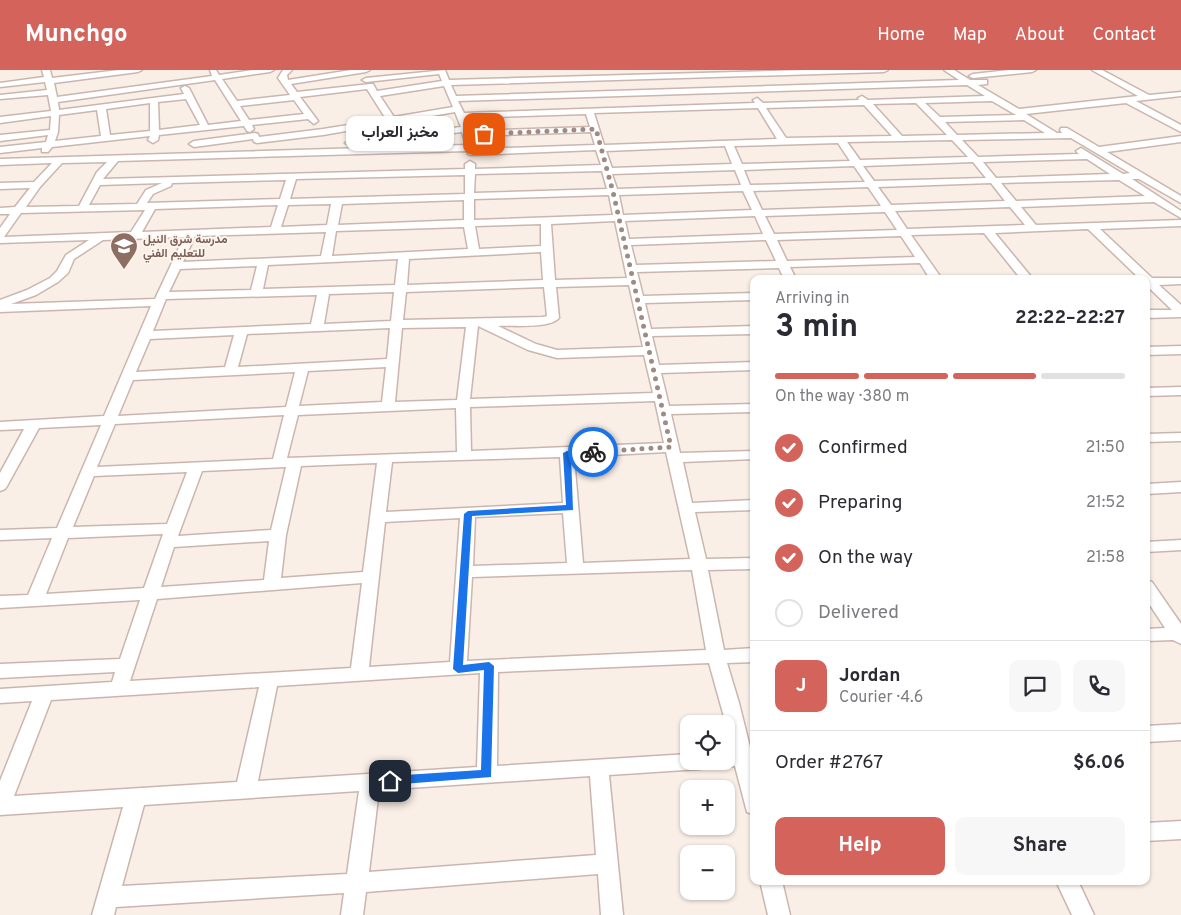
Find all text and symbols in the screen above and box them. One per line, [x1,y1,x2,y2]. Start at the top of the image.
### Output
text: Munchgo [25,20,128,50]
text: Home [877,24,925,47]
text: Map [953,24,987,47]
text: About [1015,24,1064,47]
text: Contact [1092,24,1156,47]
pin [463,113,505,155]
callout: مخبز العراب [346,116,454,152]
icon: bag [470,120,498,148]
text: مخبز العراب [361,123,439,143]
school or university icon: مدرسة شرق النيل للتعليم الفني [109,231,139,270]
place label: مدرسة شرق النيل للتعليم الفني [143,232,228,263]
text: Arriving in [775,289,850,309]
text: 22:22–22:27 [1015,306,1125,330]
text: 3 min [775,308,858,348]
text: On the way · 380 m [775,387,909,407]
courier [568,427,618,477]
icon: check [775,434,803,462]
text: Confirmed [818,436,908,460]
icon: bike [579,438,607,466]
text: 21:50 [1085,438,1125,458]
icon: check [775,489,803,517]
text: Preparing [818,491,902,515]
text: 21:52 [1086,493,1125,513]
icon: check [775,544,803,572]
text: On the way [818,546,913,570]
text: 21:58 [1086,548,1125,568]
text: Delivered [818,601,899,625]
button: chat [1009,660,1061,712]
button: phone [1073,660,1125,712]
text: Jordan [839,664,901,688]
text: J [796,674,806,698]
text: Courier · 4.6 [839,688,923,708]
map controls [680,715,735,900]
button: locate [680,715,735,770]
text: Order #2767 [775,751,883,775]
text: $6.06 [1073,751,1125,775]
pin [369,760,411,802]
icon: home [376,767,404,795]
button: + [680,780,735,835]
button: Help [775,817,945,875]
button: Share [955,817,1125,875]
button: − [680,845,735,900]

